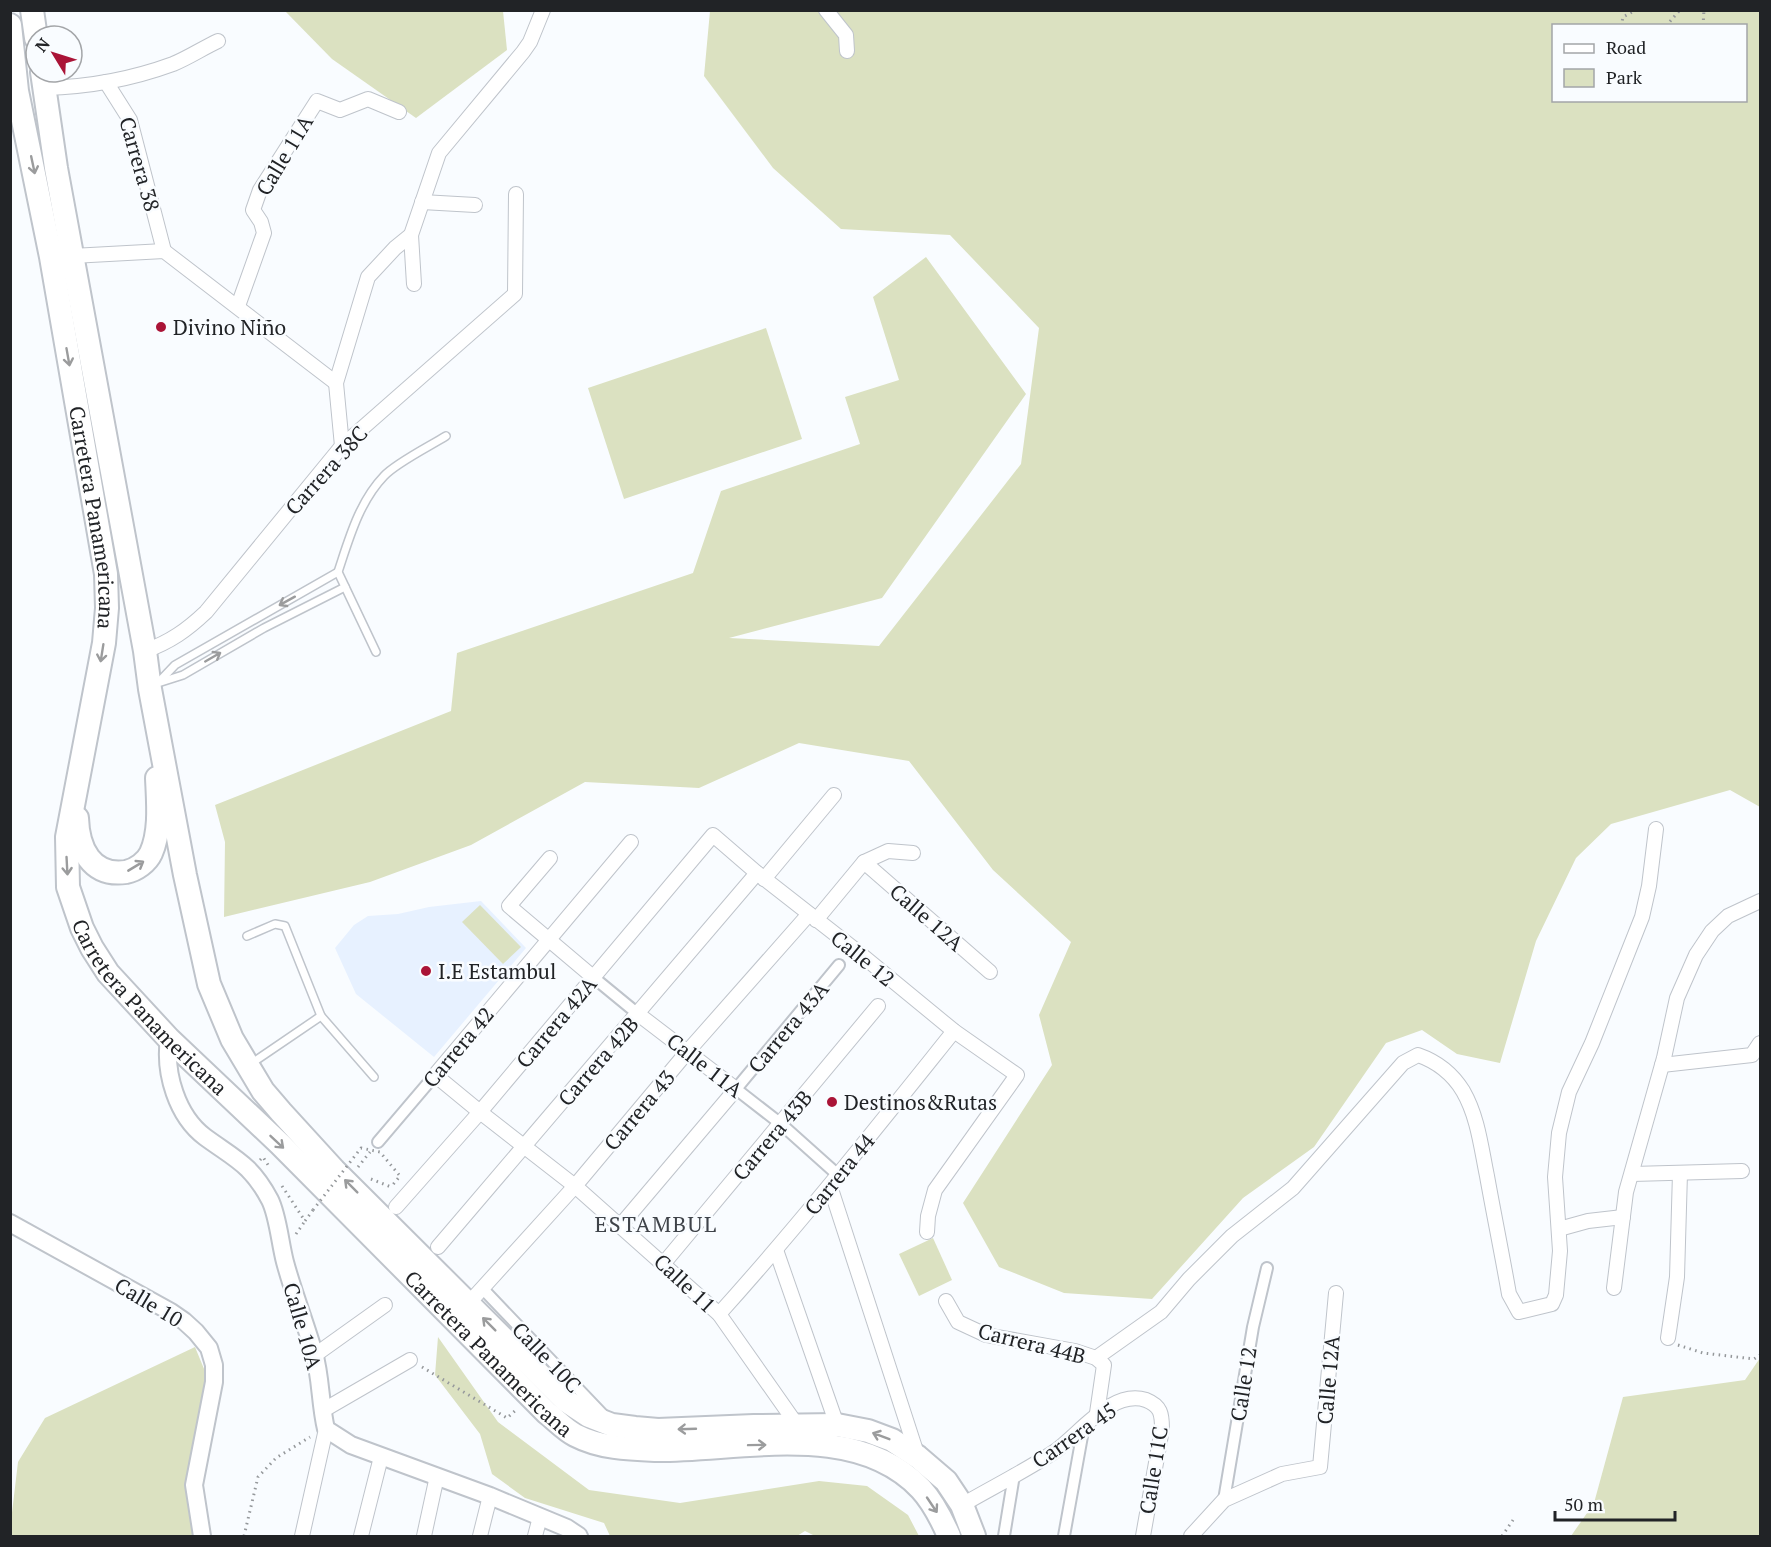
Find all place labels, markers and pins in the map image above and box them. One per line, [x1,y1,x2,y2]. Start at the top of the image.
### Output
place label: Divino Niño [173,313,286,341]
marker: Divino Niño [154,320,168,334]
place label: I.E Estambul [438,957,556,985]
marker: I.E Estambul [419,964,433,978]
place label: Destinos&Rutas [844,1088,997,1116]
marker: Destinos&Rutas [825,1095,839,1109]

